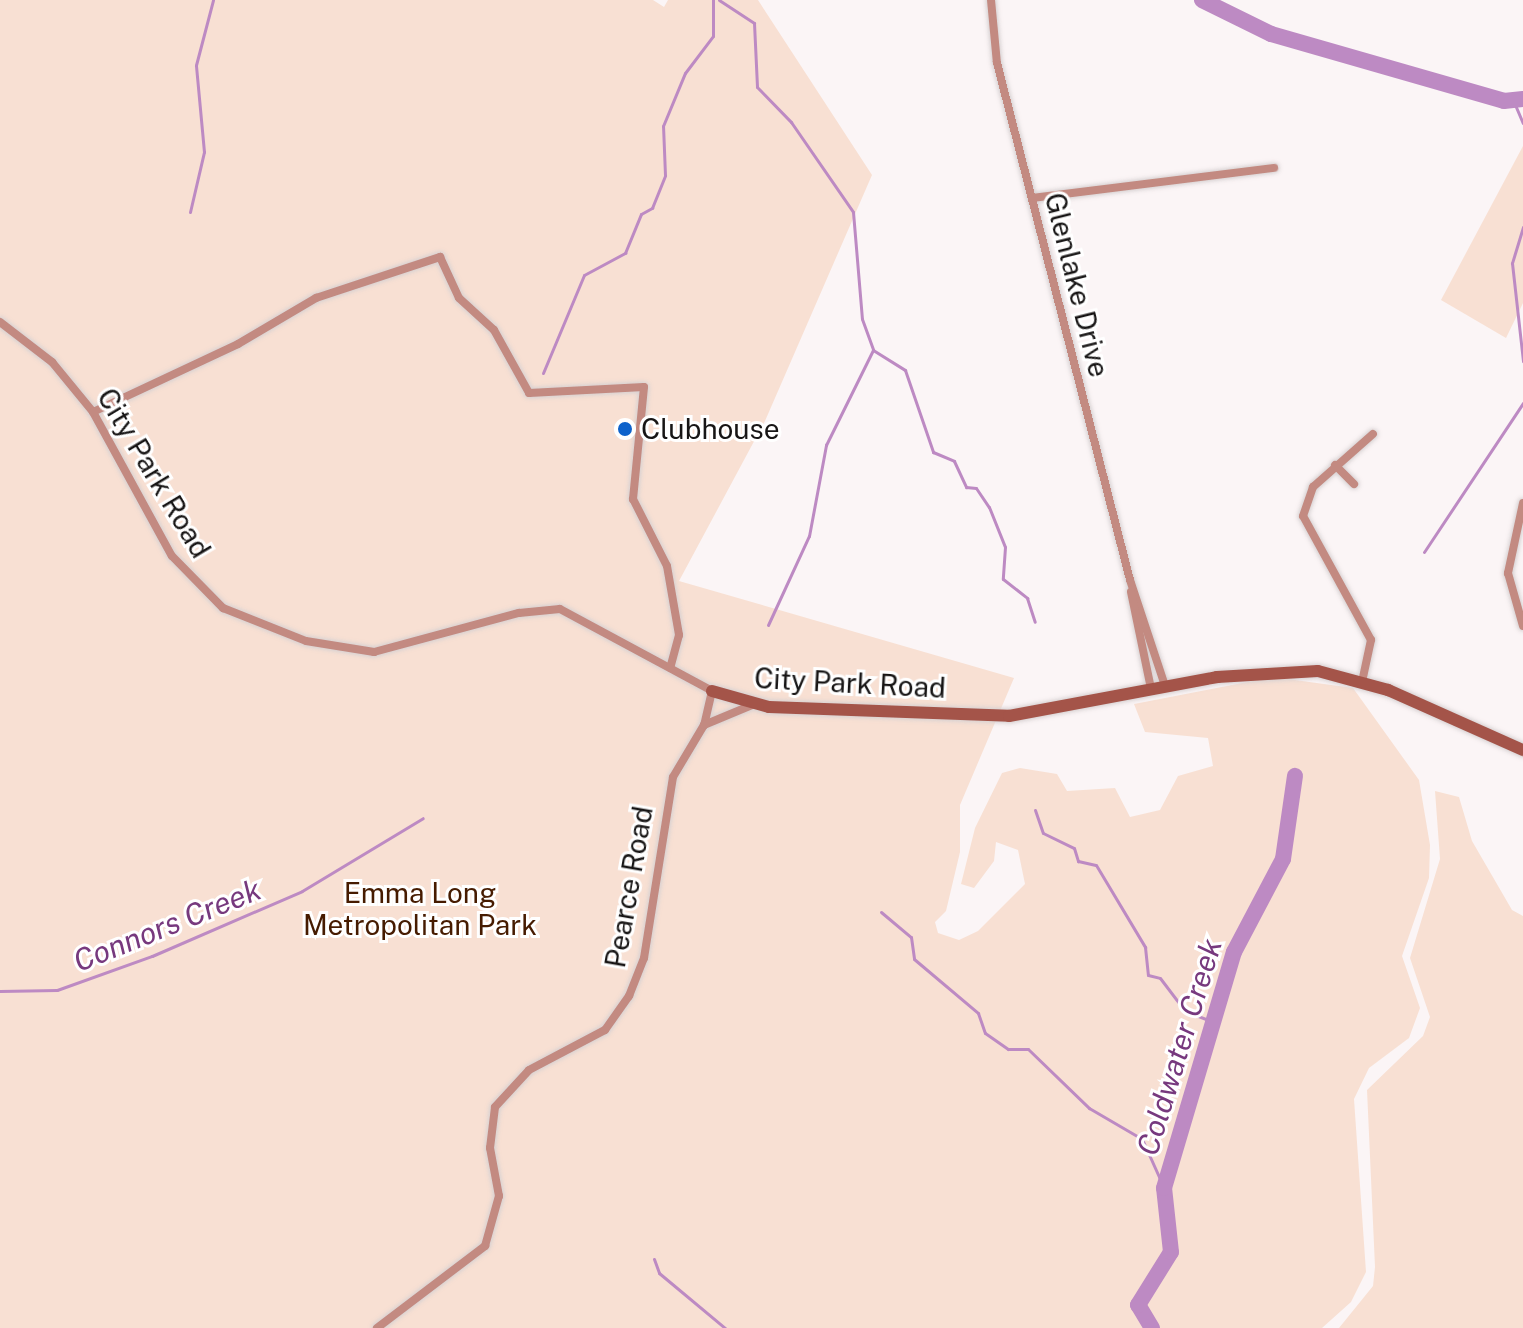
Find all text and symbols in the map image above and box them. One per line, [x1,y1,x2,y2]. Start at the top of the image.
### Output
street label: Glenlake Drive [1038,189,1116,381]
street label: City Park Road [90,382,218,564]
place label: Clubhouse [641,412,780,446]
marker: Clubhouse [616,420,634,438]
street label: City Park Road [753,661,947,705]
street label: Pearce Road [598,804,660,970]
water label: Connors Creek [68,871,266,979]
park label: Emma Long Metropolitan Park [303,876,537,942]
water label: Coldwater Creek [1129,934,1229,1160]

